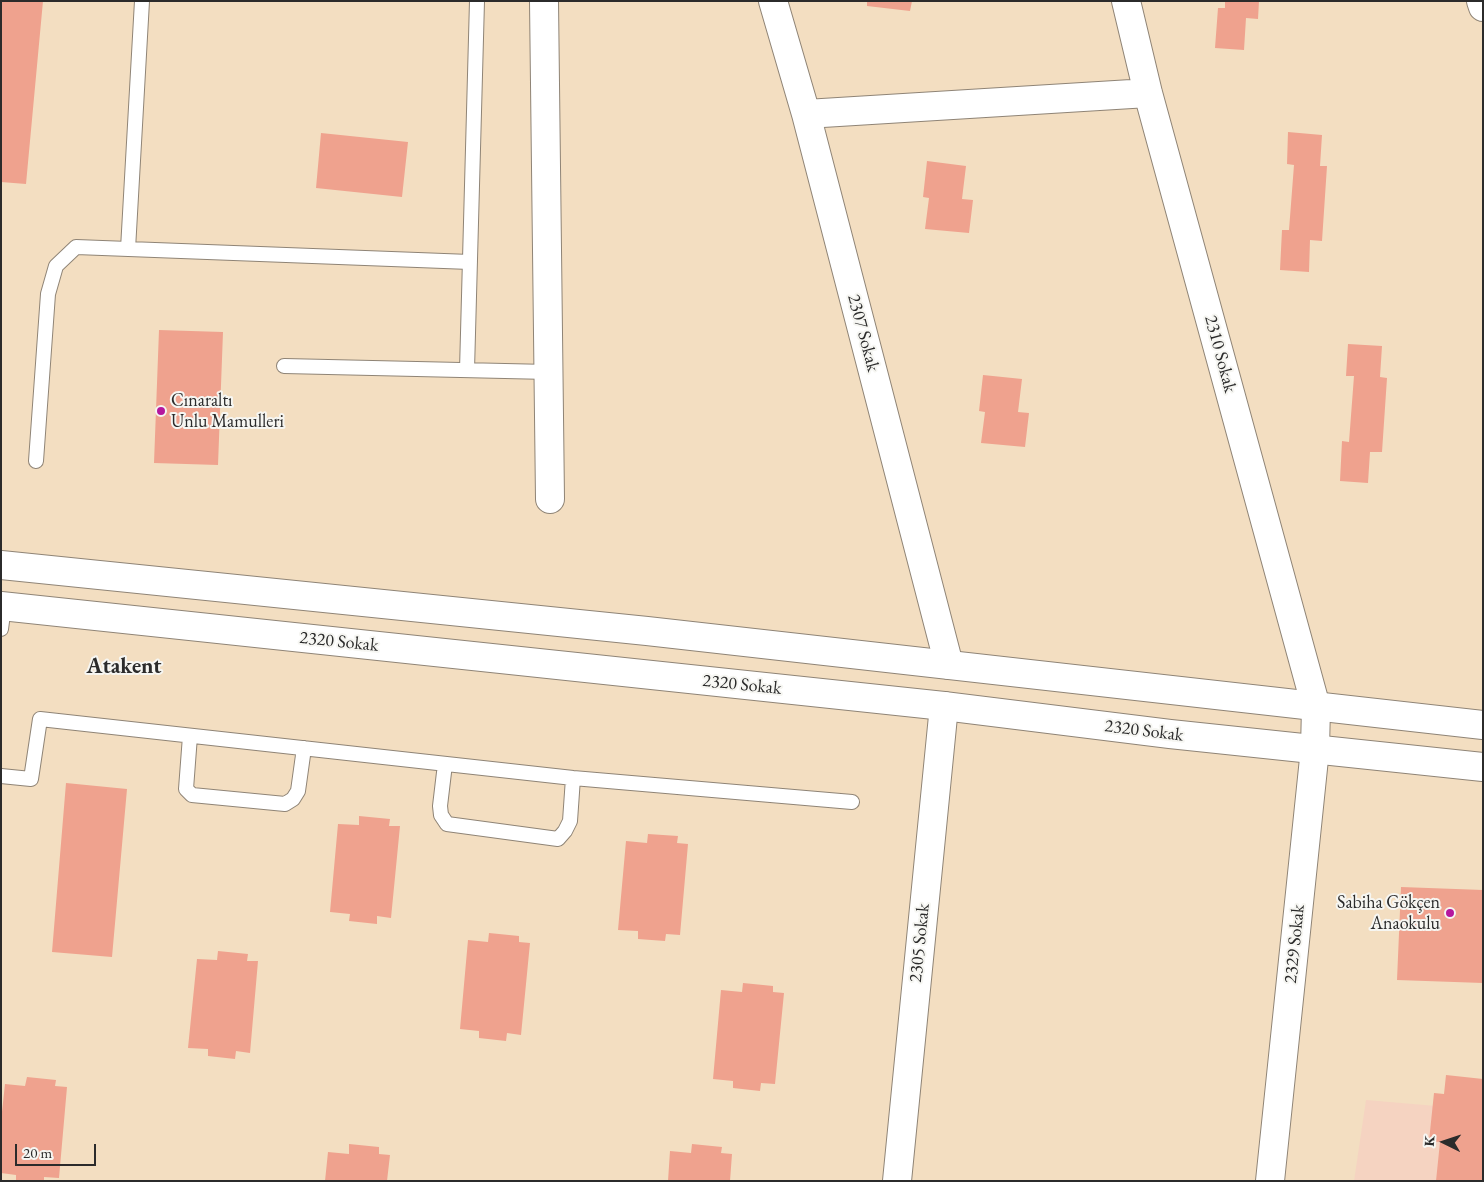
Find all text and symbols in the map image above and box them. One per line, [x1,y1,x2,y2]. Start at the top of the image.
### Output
street label: 2307 Sokak [842,292,884,374]
street label: 2310 Sokak [1199,313,1241,395]
place label: Cınaraltı Unlu Mamulleri [171,390,284,432]
marker: Cınaraltı Unlu Mamulleri [155,405,167,417]
street label: 2320 Sokak [298,627,380,657]
district label: Atakent [87,654,161,680]
street label: 2320 Sokak [701,670,783,700]
street label: 2320 Sokak [1103,715,1185,747]
place label: Sabiha Gökçen Anaokulu [1337,892,1440,934]
street label: 2305 Sokak [905,902,935,984]
street label: 2329 Sokak [1280,903,1310,985]
marker: Sabiha Gökçen Anaokulu [1444,907,1456,919]
north arrow [1419,1117,1469,1167]
scale bar [18,1134,99,1166]
text: K [1420,1135,1438,1147]
text: 20 m [23,1143,52,1162]

